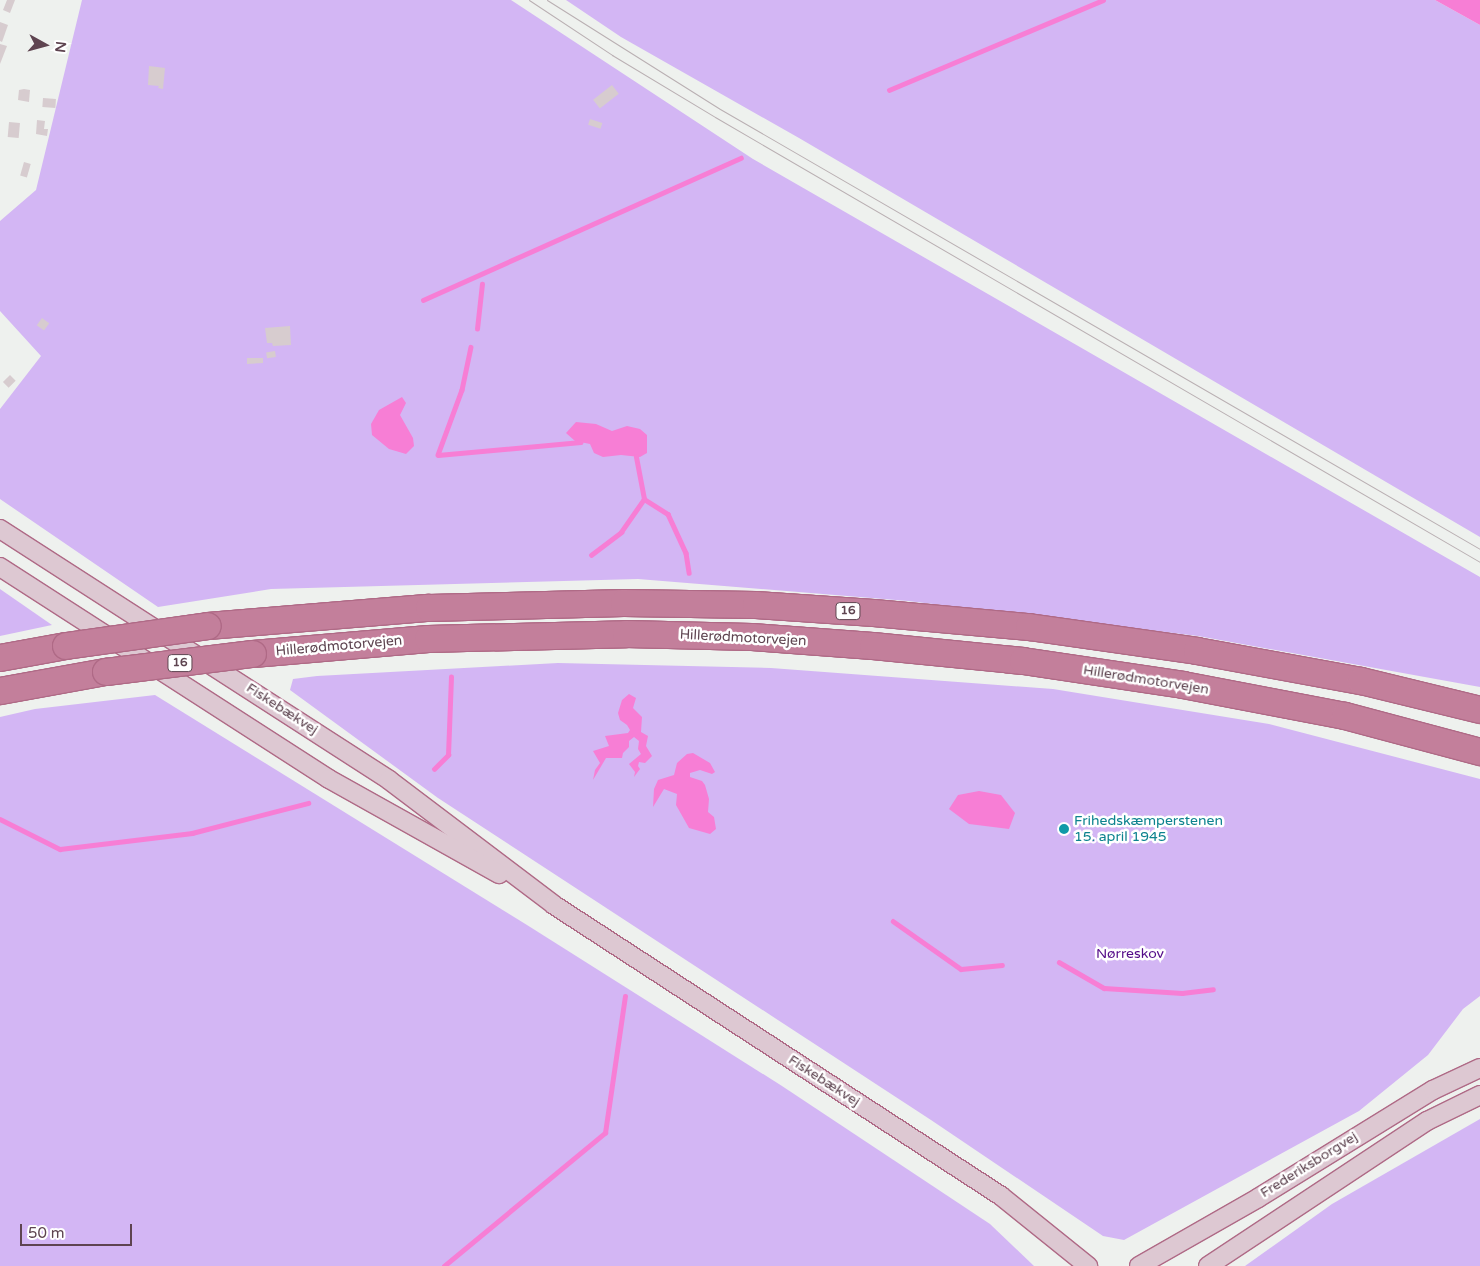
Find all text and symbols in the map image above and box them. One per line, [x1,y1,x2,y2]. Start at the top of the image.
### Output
north arrow [20,20,70,70]
text: N [51,40,70,54]
road number: 16 [834,602,862,620]
street label: Hillerødmotorvejen [679,626,807,650]
street label: Hillerødmotorvejen [275,632,403,660]
road number: 16 [166,654,194,672]
street label: Hillerødmotorvejen [1082,662,1210,698]
street label: Fiskebækvej [243,680,321,738]
place label: Frihedskæmperstenen 15. april 1945 [1074,813,1223,846]
marker: Frihedskæmperstenen 15. april 1945 [1058,823,1070,835]
park label: Nørreskov [1096,946,1164,962]
street label: Fiskebækvej [785,1052,863,1110]
street label: Frederiksborgvej [1257,1128,1361,1202]
scale bar [22,1214,135,1246]
text: 50 m [28,1224,65,1242]

